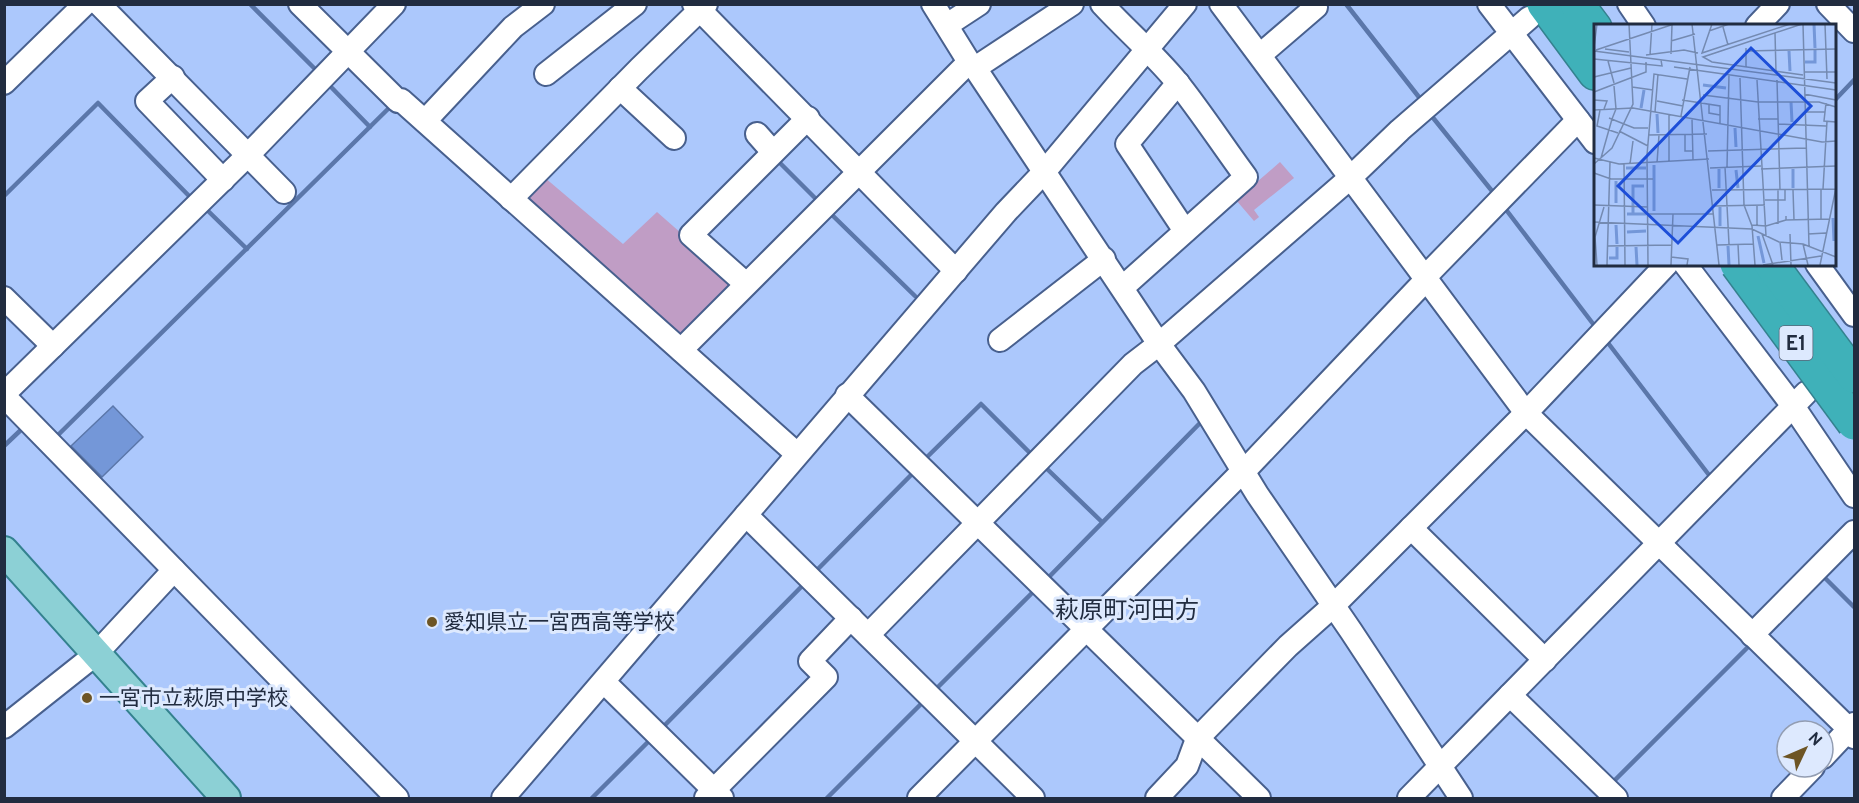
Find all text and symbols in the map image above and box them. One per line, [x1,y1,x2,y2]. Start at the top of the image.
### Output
inset map [1594,24,1835,266]
road number: E1 [1780,326,1812,360]
district label: 萩原町河田方 [1055,597,1199,627]
place label: 愛知県立一宮西高等学校 [444,610,675,637]
marker: 愛知県立一宮西高等学校 [425,615,439,629]
place label: 一宮市立萩原中学校 [99,686,288,713]
marker: 一宮市立萩原中学校 [80,691,94,705]
north arrow [1775,719,1835,779]
text: N [1803,729,1826,751]

